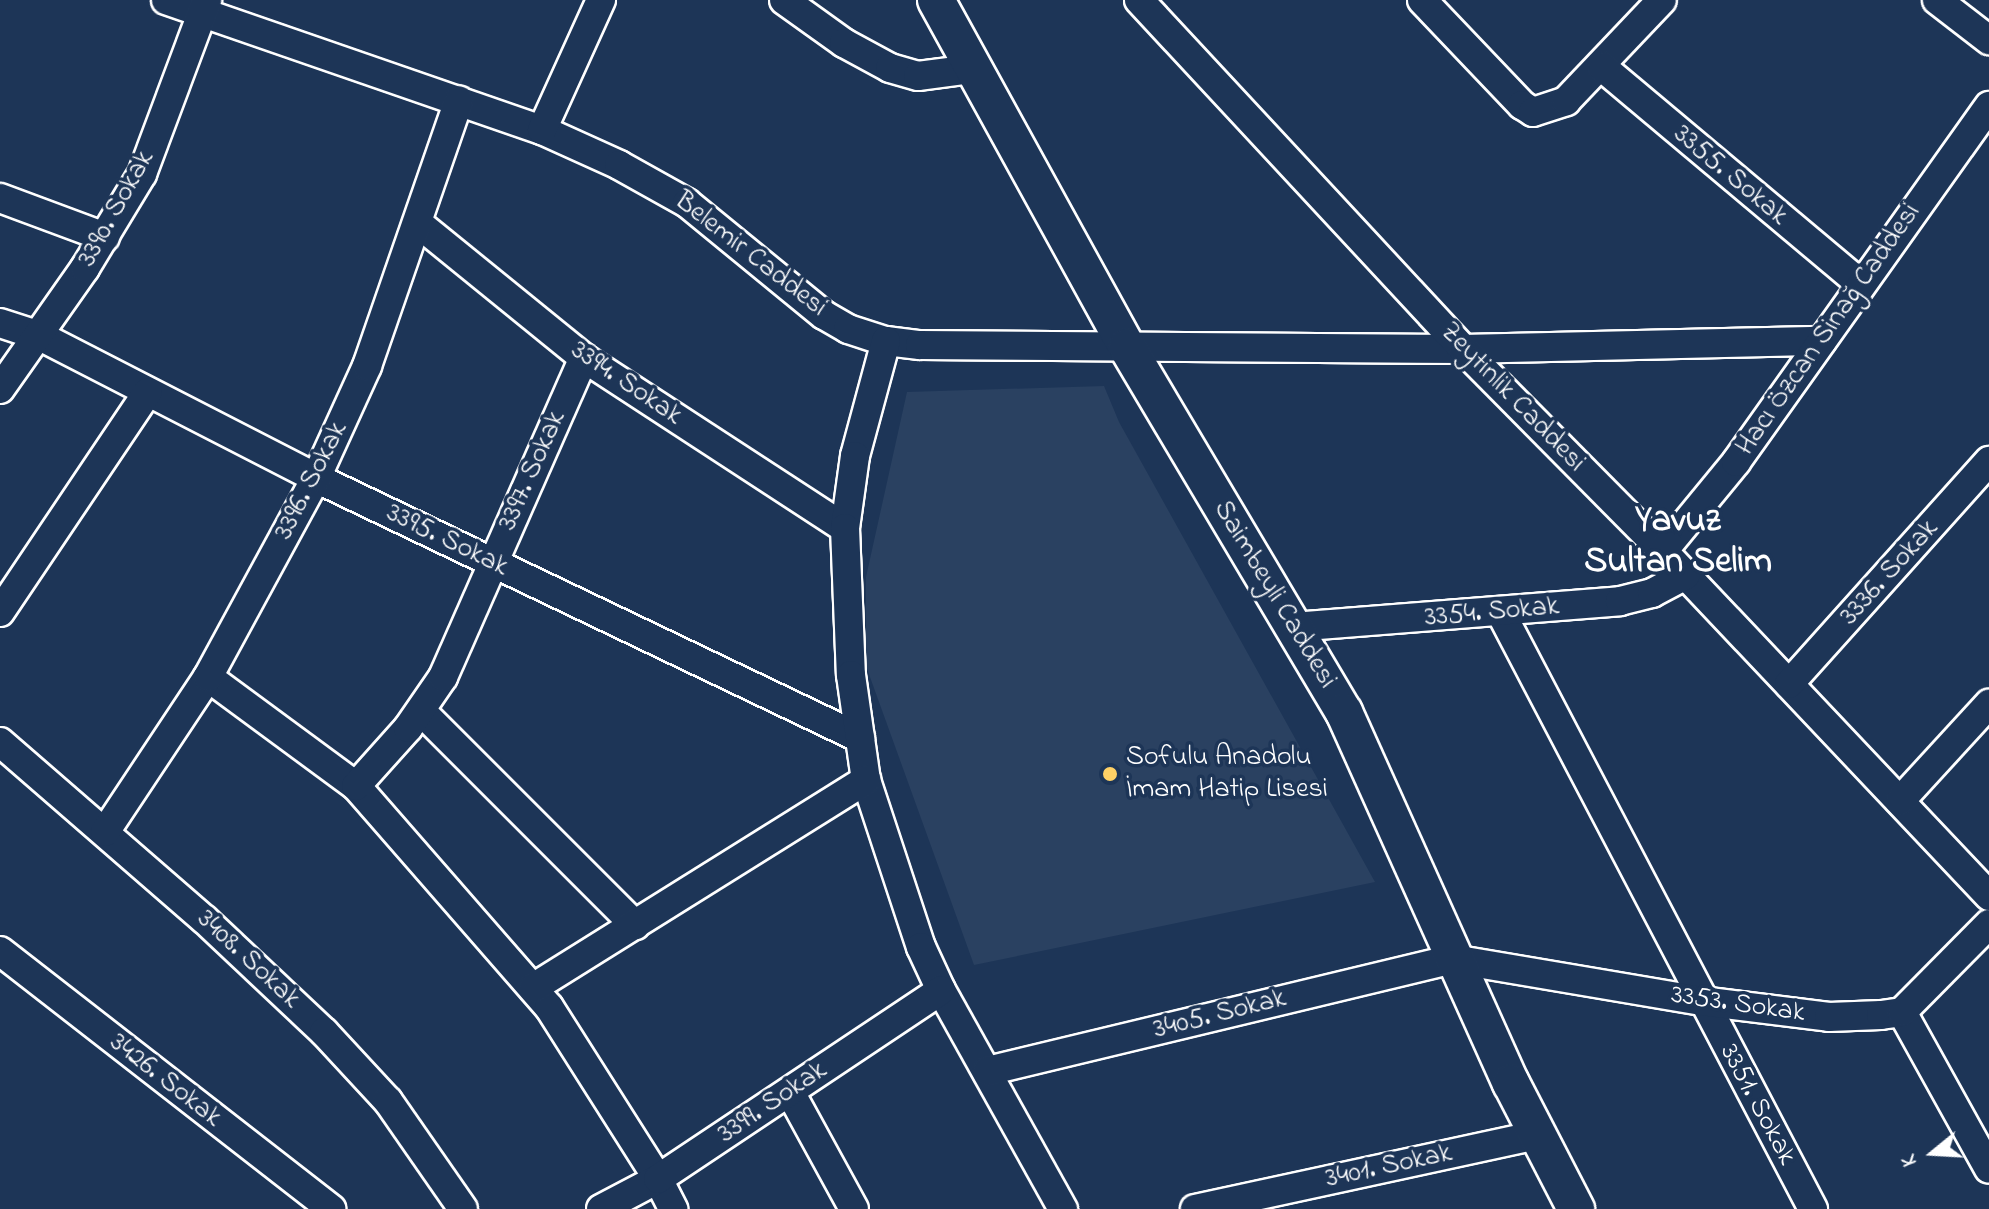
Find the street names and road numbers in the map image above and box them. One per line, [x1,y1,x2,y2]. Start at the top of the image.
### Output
street label: 3355. Sokak [1666,118,1794,234]
street label: 3390. Sokak [71,145,163,273]
street label: Belemir Caddesi [667,185,833,325]
street label: Hacı Özcan Sinağ Caddesi [1729,198,1929,462]
street label: Zeytinlik Caddesi [1432,316,1592,480]
street label: 3394. Sokak [564,335,688,433]
street label: 3397. Sokak [492,406,574,536]
street label: 3396. Sokak [268,416,356,546]
street label: Saimbeyli Caddesi [1205,495,1343,695]
street label: 3395. Sokak [380,497,514,585]
street label: 3336. Sokak [1834,513,1946,633]
street label: 3354. Sokak [1423,590,1561,636]
street label: 3408. Sokak [189,903,307,1017]
street label: 3353. Sokak [1669,979,1807,1031]
street label: 3405. Sokak [1150,982,1290,1048]
street label: 3426. Sokak [102,1027,228,1135]
street label: 3351. Sokak [1711,1039,1803,1171]
street label: 3399. Sokak [712,1054,834,1152]
street label: 3401. Sokak [1323,1137,1455,1197]

